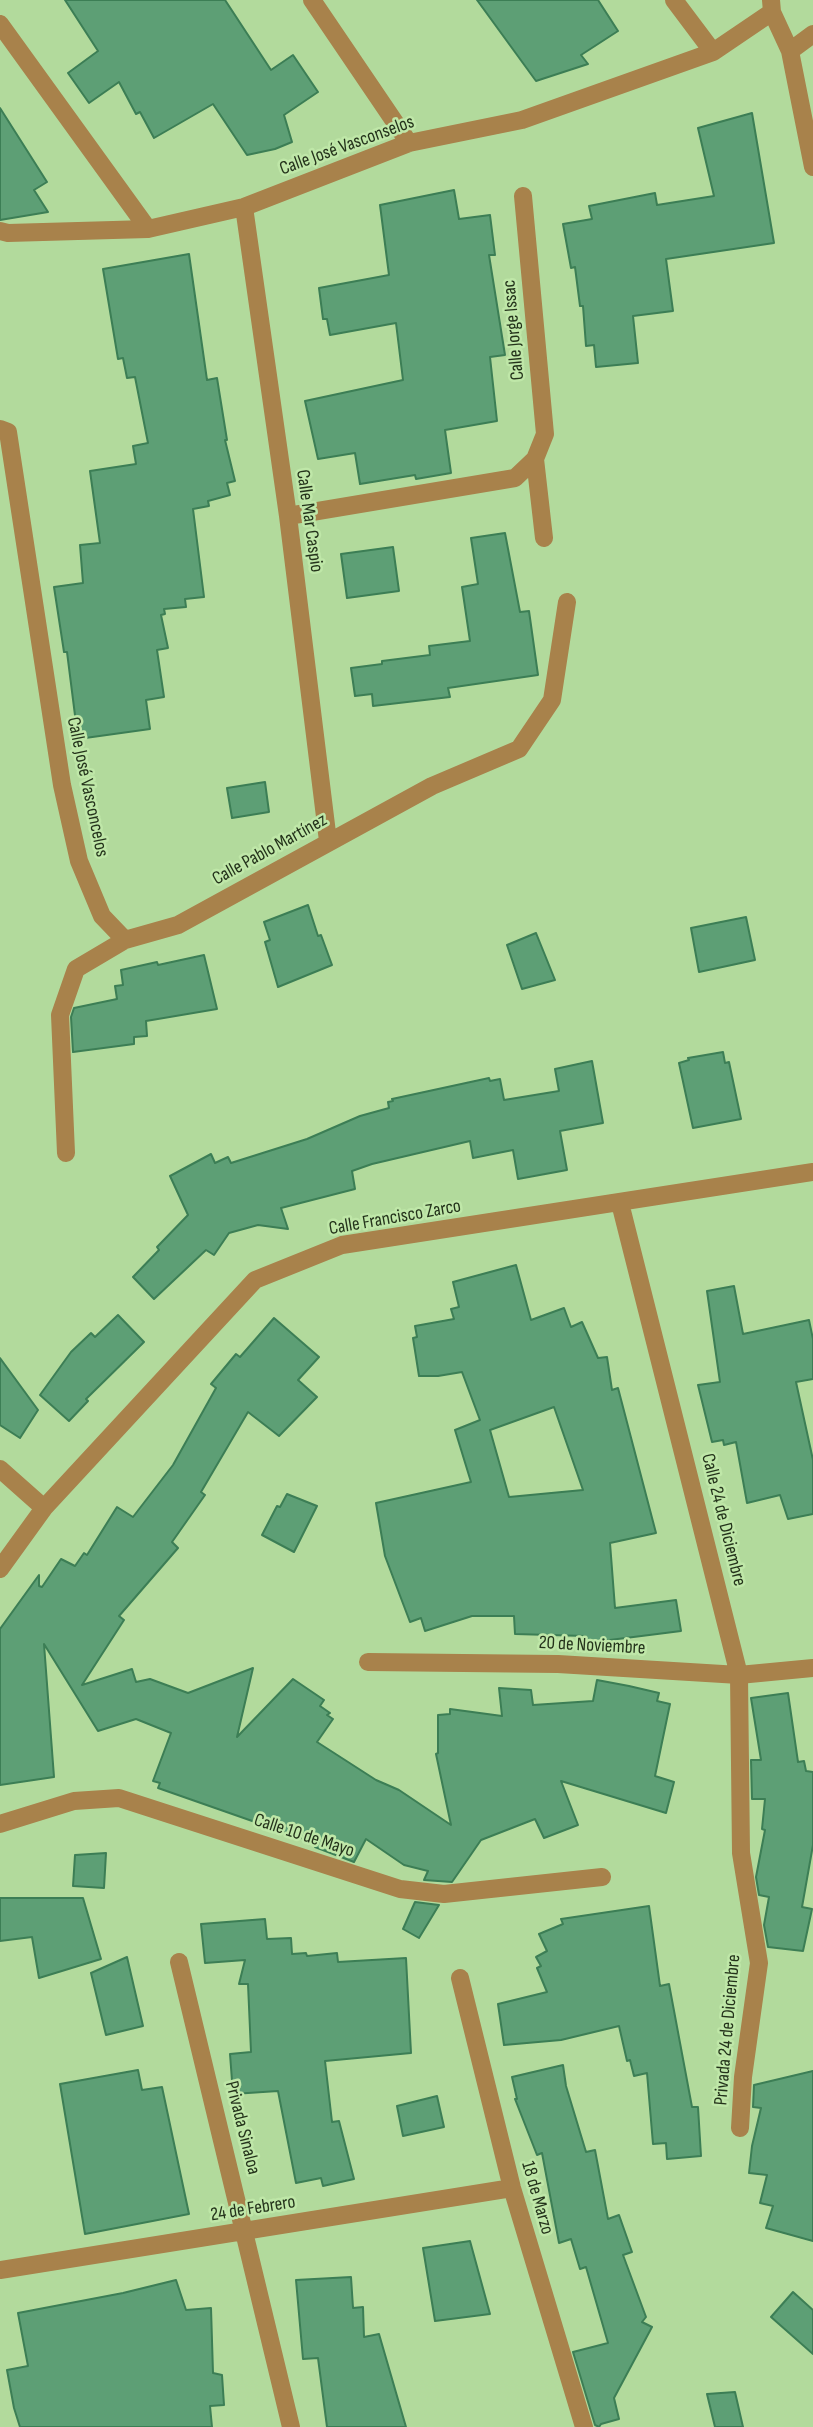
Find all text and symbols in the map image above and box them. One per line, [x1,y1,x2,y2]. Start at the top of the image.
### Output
street label: Calle José Vasconselos [277,111,417,181]
street label: Calle Jorge Issac [498,279,530,381]
street label: Calle Mar Caspio [291,468,327,574]
street label: Calle José Vasconcelos [61,715,113,859]
street label: Calle Pablo Martínez [209,809,331,891]
street label: Calle Francisco Zarco [327,1195,463,1241]
street label: Calle 24 de Diciembre [696,1451,750,1589]
street label: 20 de Noviembre [538,1632,646,1660]
street label: Calle 10 de Mayo [251,1809,357,1863]
street label: Privada 24 de Diciembre [710,1954,746,2106]
street label: Privada Sinaloa [219,2079,265,2177]
street label: 18 de Marzo [516,2159,558,2237]
street label: 24 de Febrero [209,2191,297,2227]

